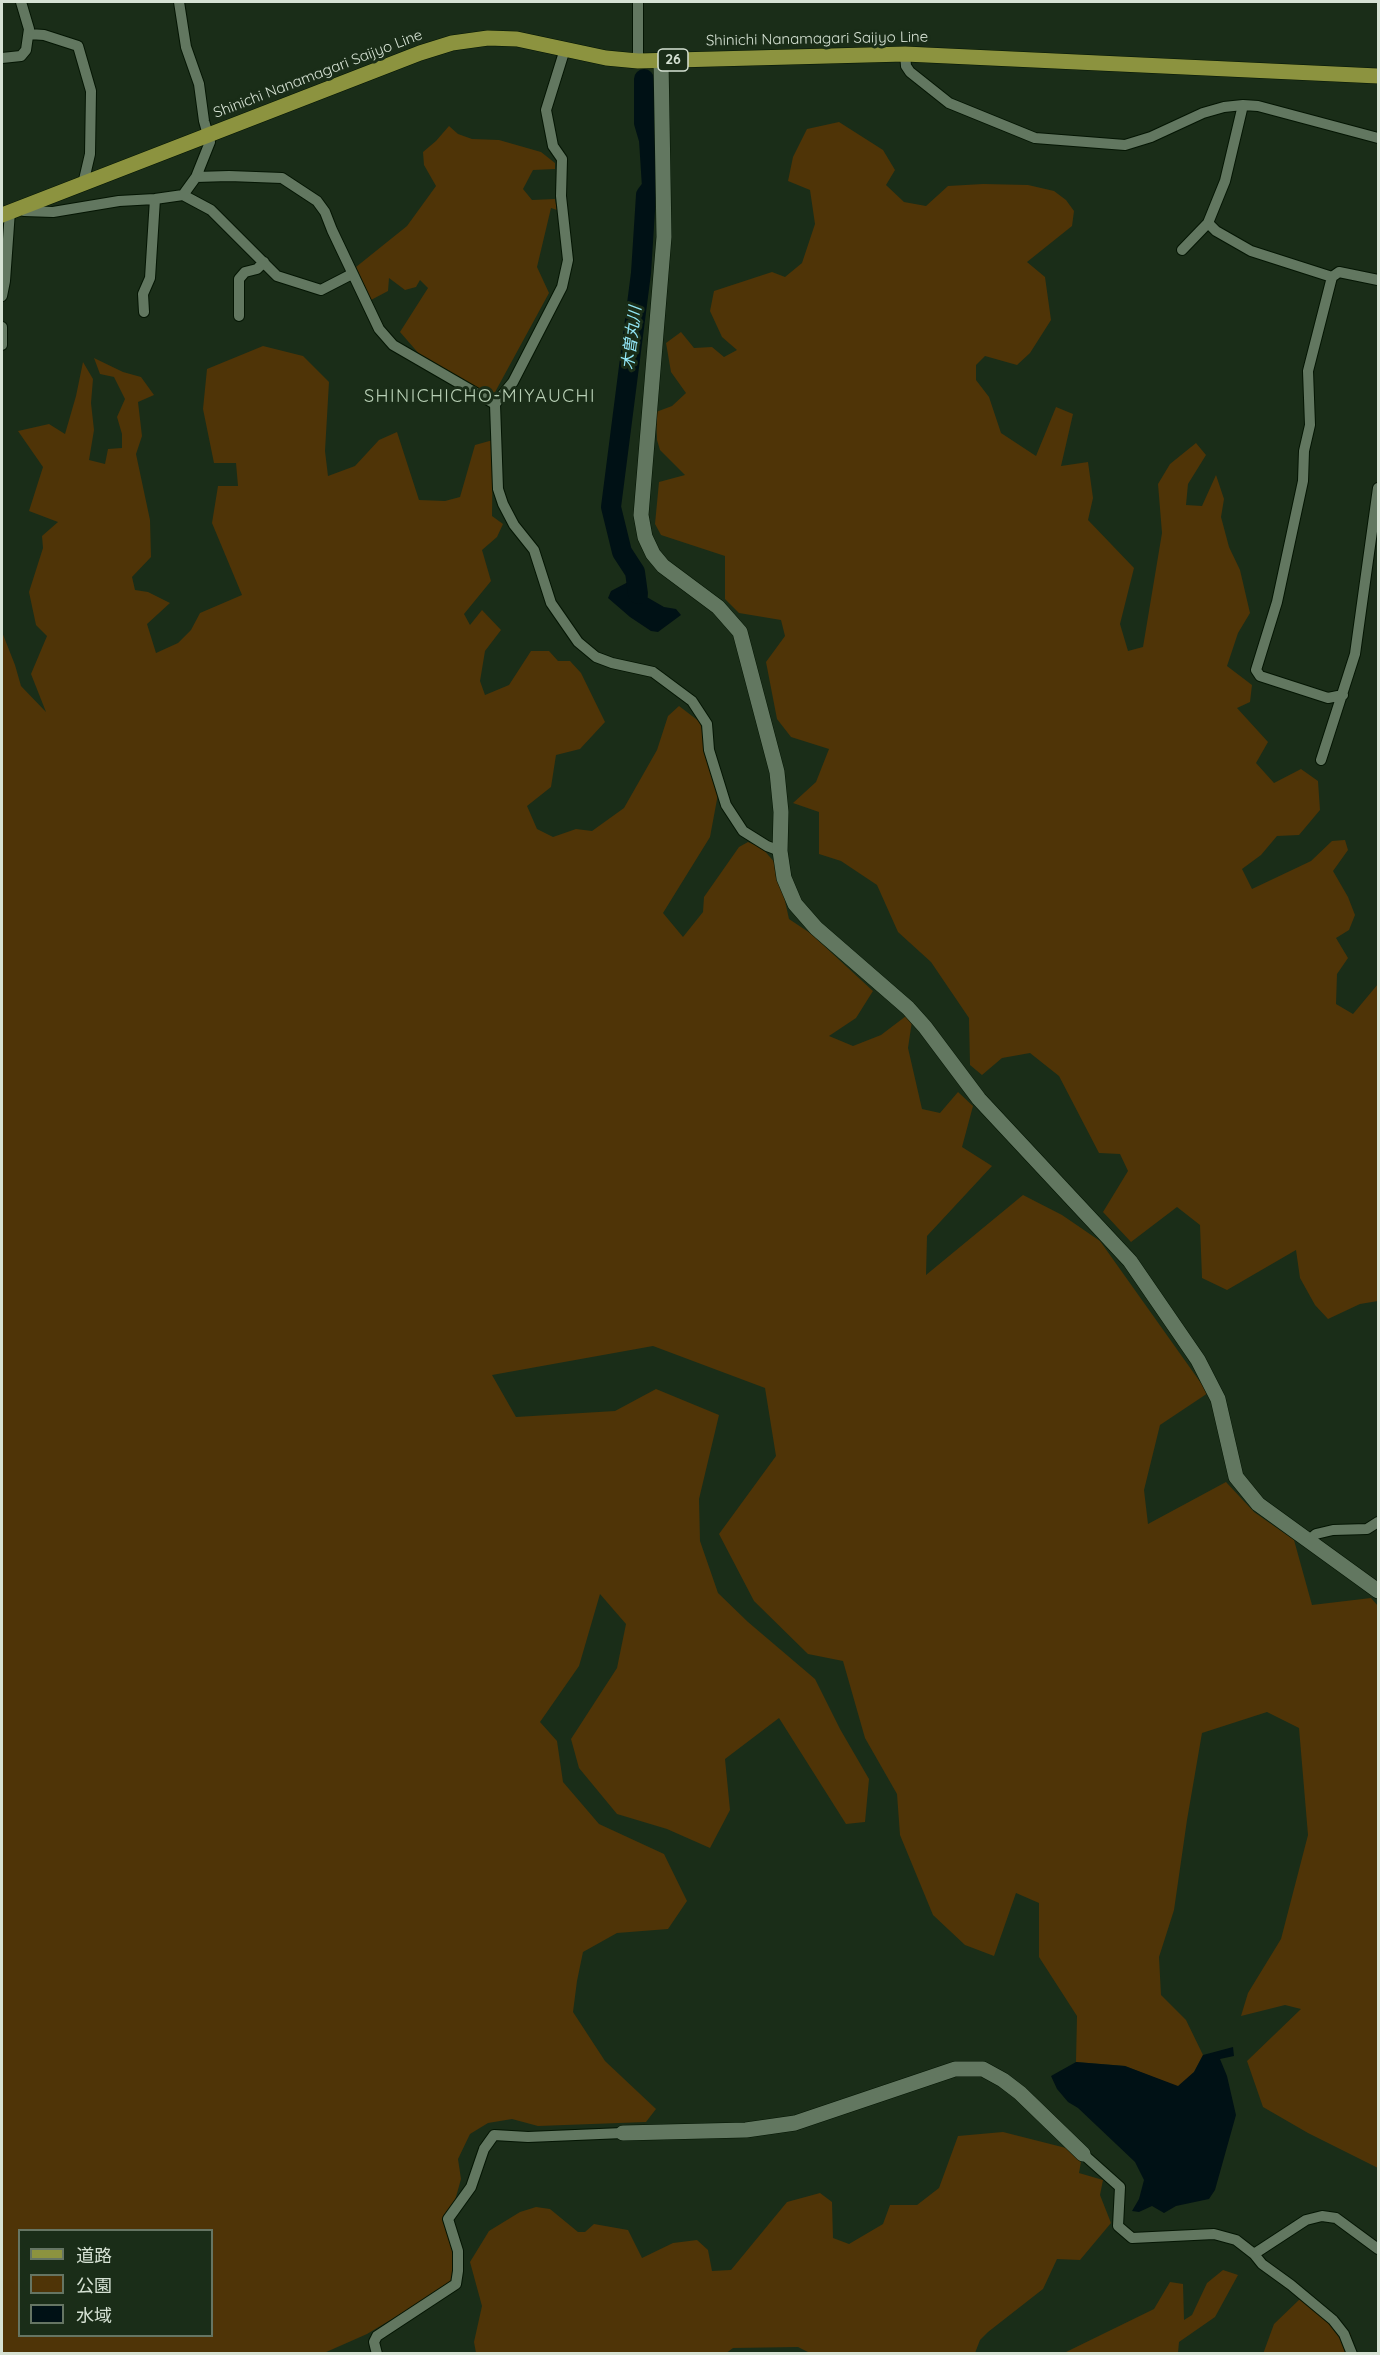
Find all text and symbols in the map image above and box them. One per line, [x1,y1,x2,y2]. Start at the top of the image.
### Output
street label: Shinichi Nanamagari Saijyo Line [211,26,425,122]
street label: Shinichi Nanamagari Saijyo Line [706,28,928,50]
road number: 26 [658,49,688,71]
water label: 木曽丸川 [619,305,645,371]
district label: SHINICHICHO-MIYAUCHI [364,386,596,408]
legend [18,2229,213,2337]
text: 道路 [76,2244,112,2267]
text: 公園 [76,2274,112,2297]
text: 水域 [76,2304,112,2327]

